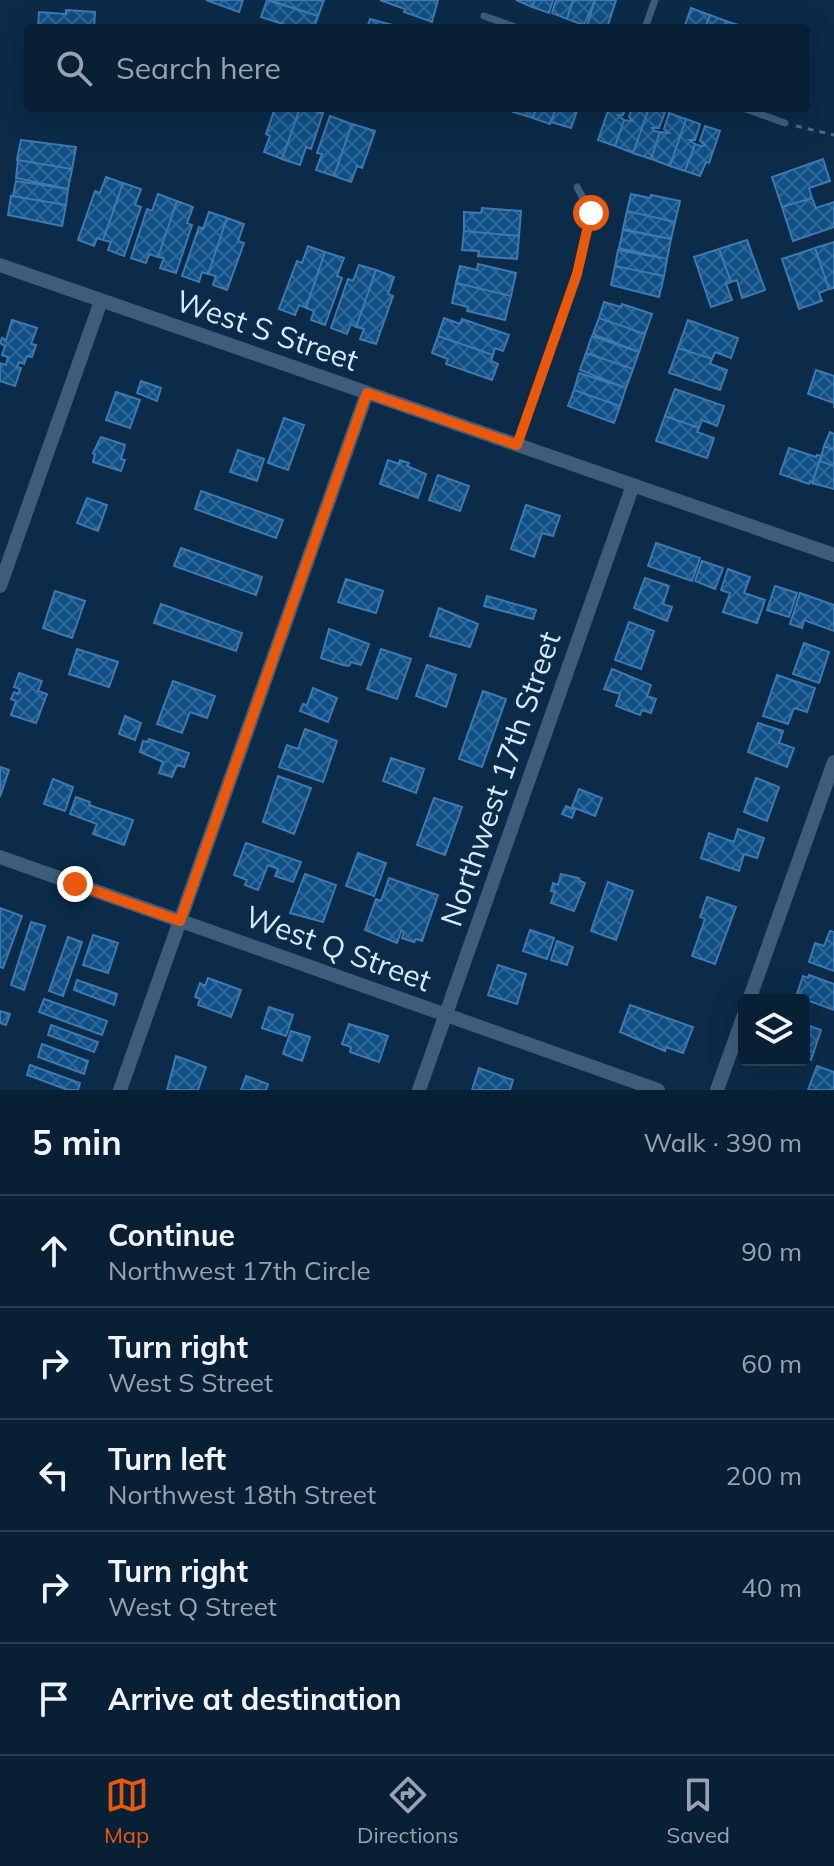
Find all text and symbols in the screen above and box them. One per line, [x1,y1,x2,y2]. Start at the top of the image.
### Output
search box [24,24,810,112]
icon: search [52,46,96,90]
text: Search here [116,49,281,87]
route start [573,195,609,231]
street label: West S Street [171,281,364,379]
street label: Northwest 17th Street [432,626,568,931]
route end [57,866,93,902]
street label: West Q Street [240,897,436,999]
map controls [738,994,810,1066]
button: layers [738,994,810,1066]
text: 5 min [32,1121,122,1164]
text: Walk · 390 m [643,1126,802,1159]
text: Continue [108,1216,235,1254]
icon: ahead [32,1229,76,1273]
text: 90 m [741,1235,802,1268]
text: Northwest 17th Circle [108,1254,371,1287]
text: Turn right [108,1328,248,1366]
icon: right [32,1341,76,1385]
text: 60 m [741,1347,802,1380]
text: West S Street [108,1366,273,1399]
text: Turn left [108,1440,226,1478]
icon: left [32,1453,76,1497]
text: 200 m [726,1459,802,1492]
text: Northwest 18th Street [108,1478,376,1511]
text: Turn right [108,1552,248,1590]
icon: right [32,1565,76,1609]
text: 40 m [741,1571,802,1604]
text: West Q Street [108,1590,277,1623]
icon: arrive [32,1677,76,1721]
text: Arrive at destination [108,1680,402,1718]
tab: Map [104,1773,149,1849]
tab: Directions [357,1773,459,1849]
tab: Saved [667,1773,730,1849]

